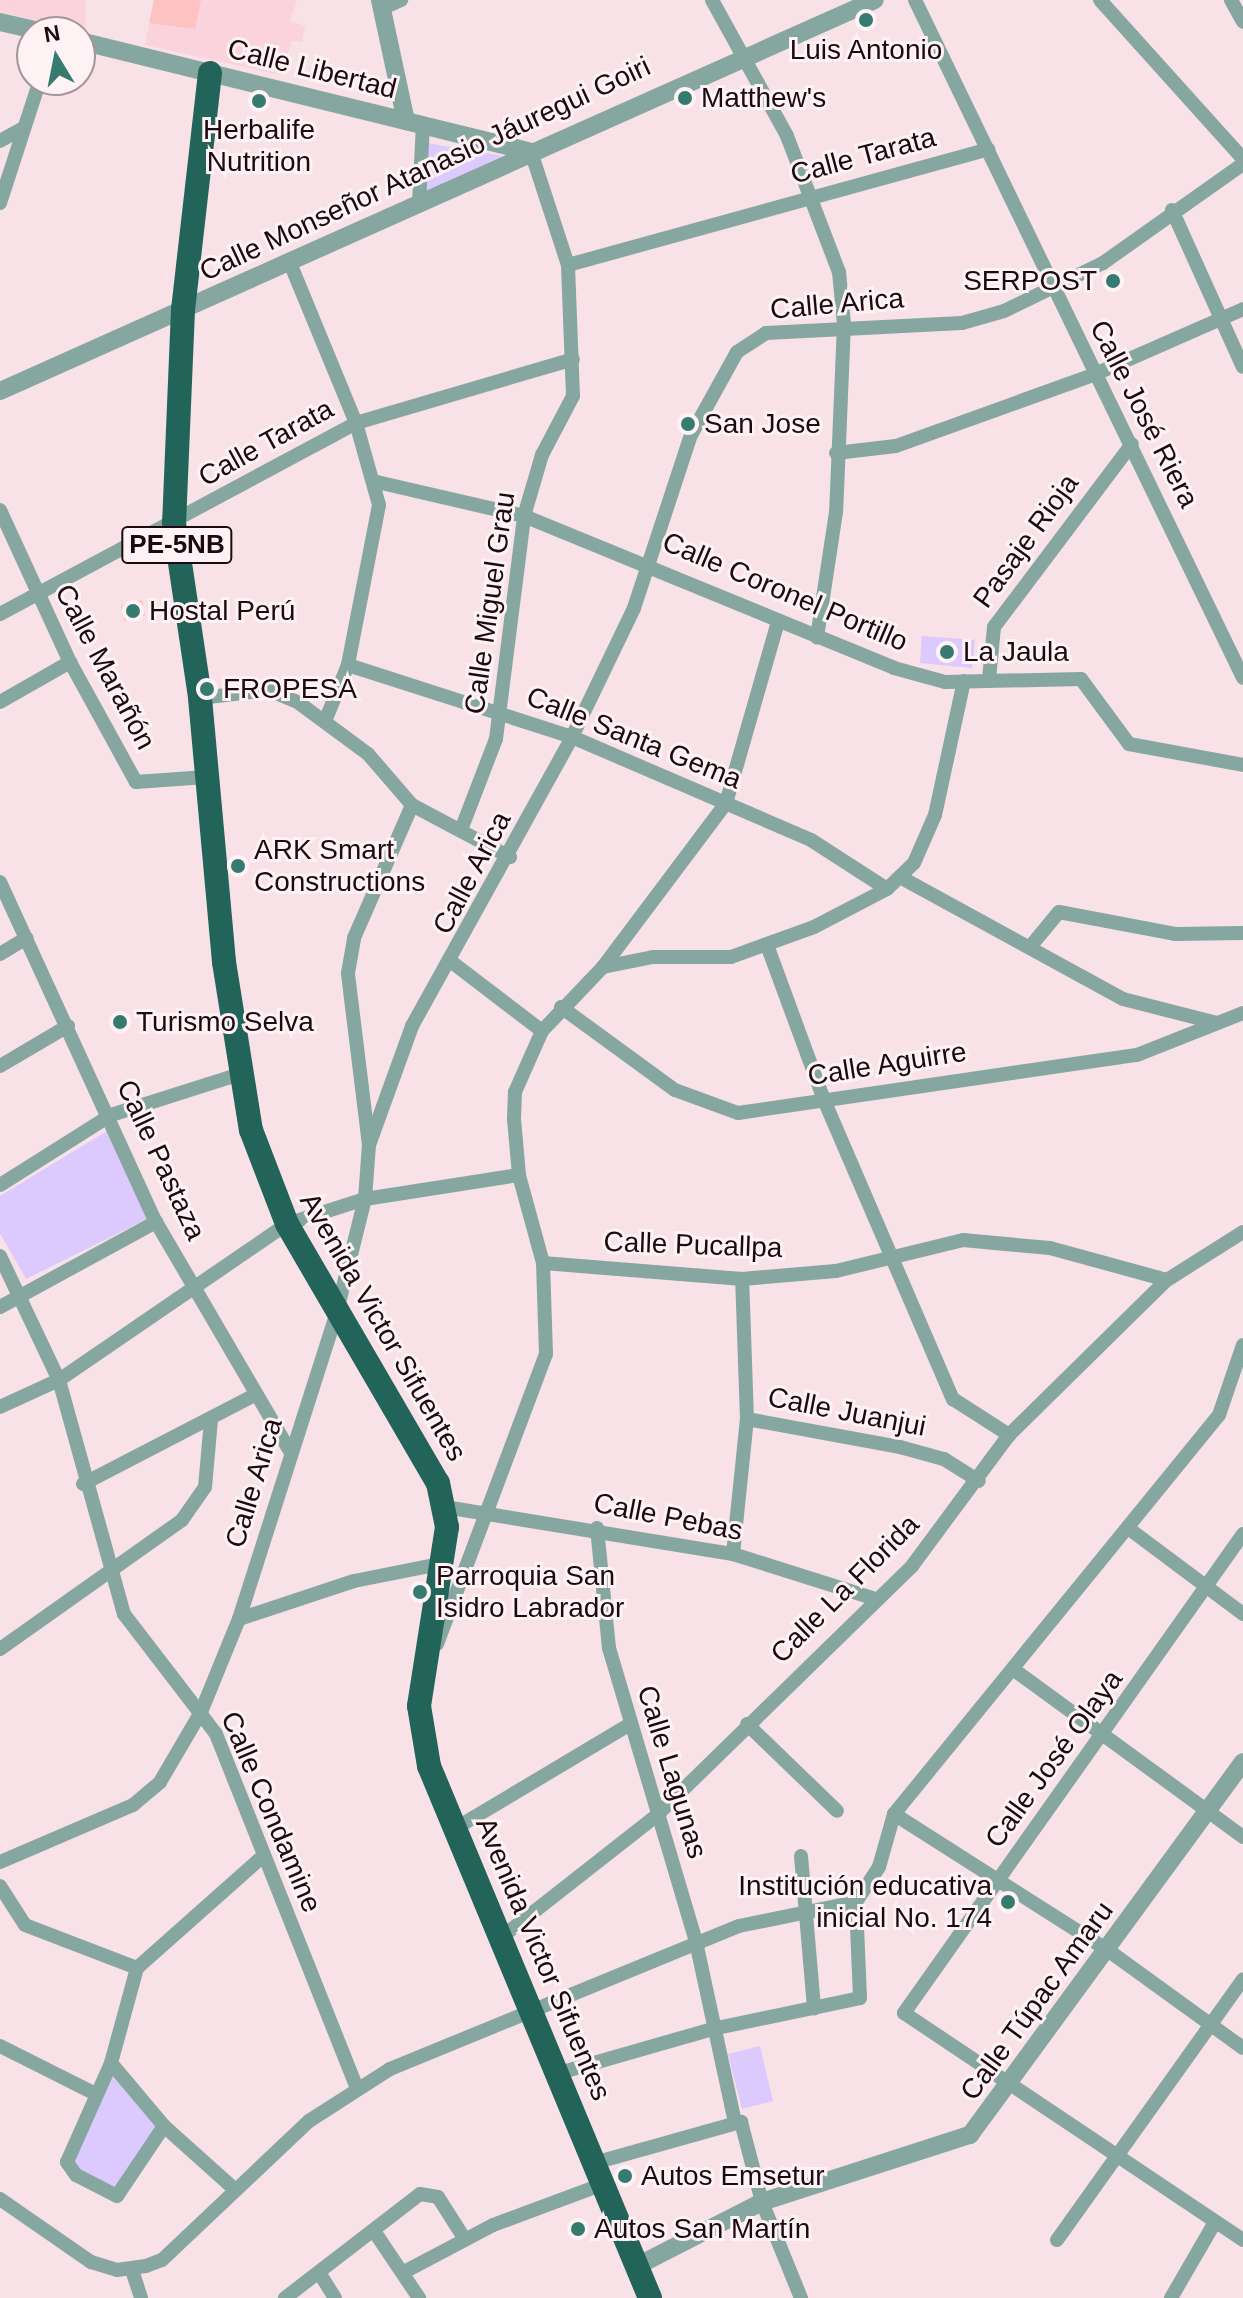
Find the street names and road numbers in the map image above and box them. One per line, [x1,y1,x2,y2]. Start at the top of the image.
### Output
street label: Calle Libertad [224,32,400,106]
street label: Calle Monseñor Atanasio Jáuregui Goiri [194,49,656,289]
street label: Calle Tarata [786,120,940,192]
street label: Calle Arica [768,281,906,327]
street label: Calle José Riera [1082,315,1206,513]
street label: Calle Tarata [193,392,339,494]
street label: Pasaje Rioja [966,468,1086,614]
street label: Calle Miguel Grau [458,490,522,716]
road number: PE-5NB [121,523,233,567]
street label: Calle Coronel Portillo [657,525,913,659]
street label: Calle Marañón [47,579,163,755]
street label: Calle Santa Gema [522,680,746,796]
street label: Calle Arica [425,805,519,941]
street label: Calle Aguirre [804,1035,970,1093]
street label: Calle Pastaza [109,1075,213,1245]
street label: Avenida Victor Sifuentes [292,1187,474,1467]
street label: Calle Pucallpa [603,1225,783,1265]
street label: Calle Juanjui [765,1380,929,1444]
street label: Calle Arica [218,1413,290,1553]
street label: Calle Pebas [591,1486,745,1548]
street label: Calle La Florida [764,1508,926,1670]
street label: Calle José Olaya [978,1664,1130,1854]
street label: Calle Lagunas [630,1681,714,1863]
street label: Calle Condamine [214,1707,328,1917]
street label: Avenida Victor Sifuentes [468,1812,618,2106]
street label: Calle Túpac Amaru [953,1894,1121,2108]

